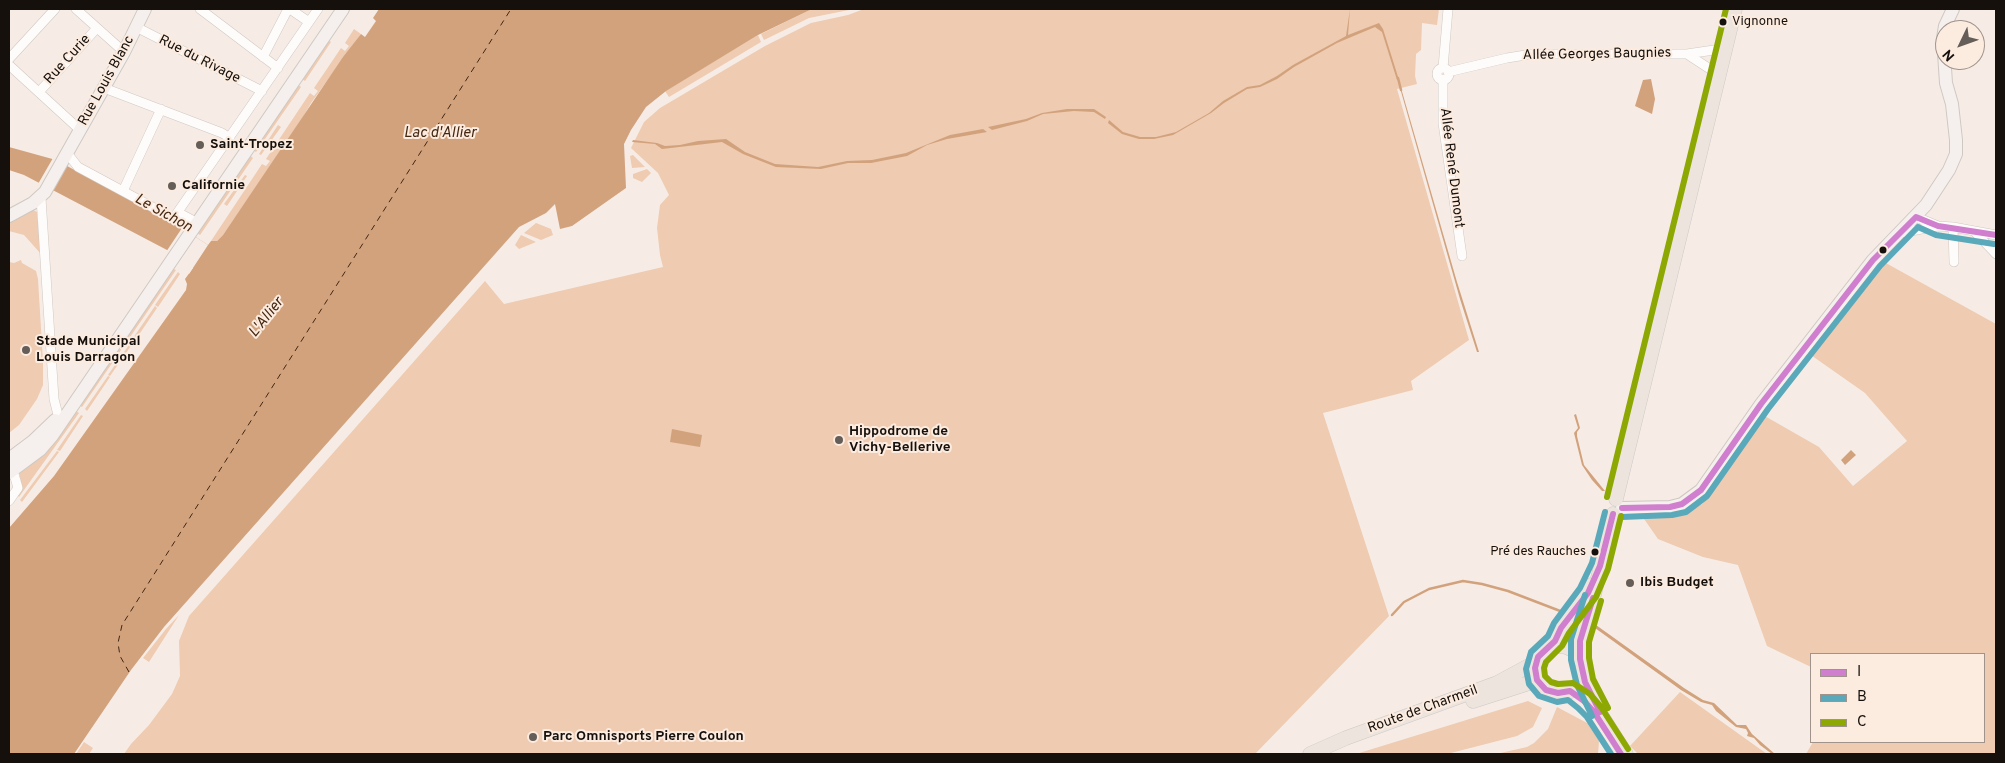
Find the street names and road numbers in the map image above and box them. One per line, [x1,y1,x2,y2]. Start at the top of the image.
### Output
street label: Rue Curie [41,32,95,88]
street label: Rue du Rivage [155,32,243,88]
street label: Rue Louis Blanc [75,33,139,129]
street label: Allée Georges Baugnies [1523,45,1671,65]
street label: Allée René Dumont [1435,107,1467,229]
street label: Route de Charmeil [1366,682,1480,738]

